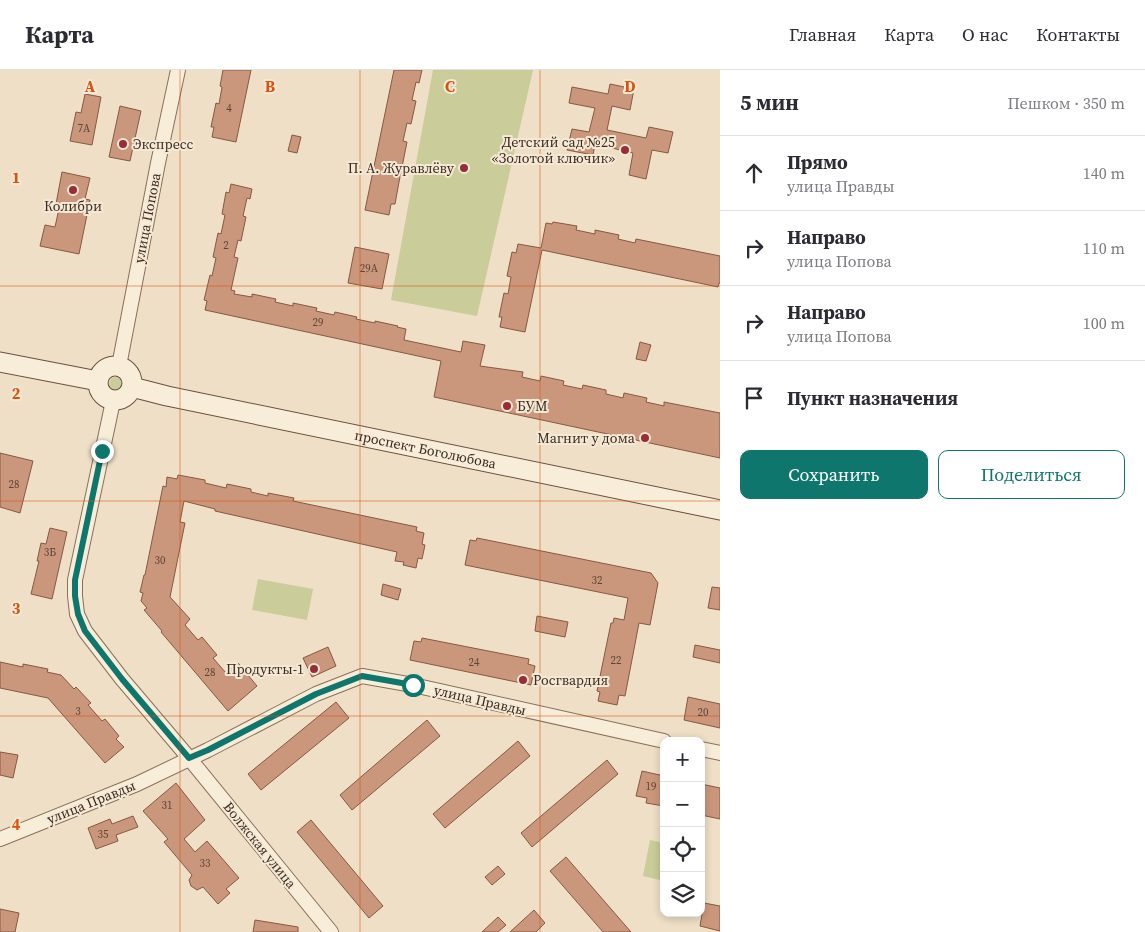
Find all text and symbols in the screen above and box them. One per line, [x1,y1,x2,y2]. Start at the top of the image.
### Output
text: Карта [25,18,94,51]
text: Главная [789,22,856,47]
text: Карта [884,22,934,47]
text: О нас [962,22,1008,47]
text: Контакты [1036,22,1120,47]
text: A [85,75,96,97]
text: B [265,75,276,97]
text: C [445,75,455,97]
text: D [624,75,636,97]
text: 5 мин [740,88,799,117]
text: Пешком · 350 m [1007,92,1125,114]
house number: 4 [226,101,232,116]
house number: 7А [78,121,91,136]
place label: Детский сад №25 «Золотой ключик» [492,132,615,168]
place label: Экспресс [133,134,194,154]
marker: Экспресс [117,138,129,150]
marker: Детский сад №25 «Золотой ключик» [619,144,631,156]
text: Прямо [787,149,848,175]
place label: П. А. Журавлёву [348,158,455,178]
icon: ahead [740,159,768,187]
marker: П. А. Журавлёву [458,162,470,174]
text: 140 m [1083,162,1125,184]
text: 1 [12,166,20,188]
street label: улица Попова [128,170,166,265]
text: улица Правды [787,175,894,197]
marker: Колибри [67,184,79,196]
place label: Колибри [44,196,102,216]
text: Направо [787,224,866,250]
icon: right [740,234,768,262]
text: 110 m [1083,237,1125,259]
house number: 2 [223,238,229,253]
text: улица Попова [787,250,892,272]
house number: 29А [360,261,379,276]
text: Направо [787,299,866,325]
icon: right [740,309,768,337]
text: 100 m [1083,312,1125,334]
house number: 29 [313,315,324,330]
text: улица Попова [787,325,892,347]
text: 2 [12,382,21,404]
icon: arrive [740,384,768,412]
text: Пункт назначения [787,385,958,411]
place label: БУМ [517,396,548,416]
marker: БУМ [501,400,513,412]
street label: проспект Боголюбова [353,425,499,474]
place label: Магнит у дома [537,428,636,448]
marker: Магнит у дома [639,432,651,444]
route end [91,440,114,463]
button: Сохранить [740,450,928,499]
button: Поделиться [938,450,1125,499]
house number: 28 [9,477,20,492]
house number: 3Б [44,545,56,560]
house number: 30 [155,553,166,568]
house number: 32 [592,573,603,588]
text: 3 [12,597,21,619]
house number: 22 [611,653,622,668]
house number: 24 [469,655,480,670]
place label: Продукты-1 [226,659,304,679]
marker: Продукты-1 [308,663,320,675]
house number: 28 [205,665,216,680]
place label: Росгвардия [533,670,608,690]
route start [402,674,425,697]
marker: Росгвардия [517,674,529,686]
street label: улица Правды [432,680,528,720]
house number: 3 [75,704,81,719]
house number: 20 [698,705,709,720]
map controls [660,737,705,917]
button: + [660,737,705,782]
street label: улица Правды [44,775,138,829]
house number: 19 [646,779,657,794]
button: − [660,782,705,827]
street label: Волжская улица [219,797,302,893]
house number: 31 [162,798,173,813]
text: 4 [12,813,21,835]
house number: 35 [98,827,109,842]
button: locate [660,827,705,872]
house number: 33 [200,856,211,871]
button: layers [660,872,705,917]

